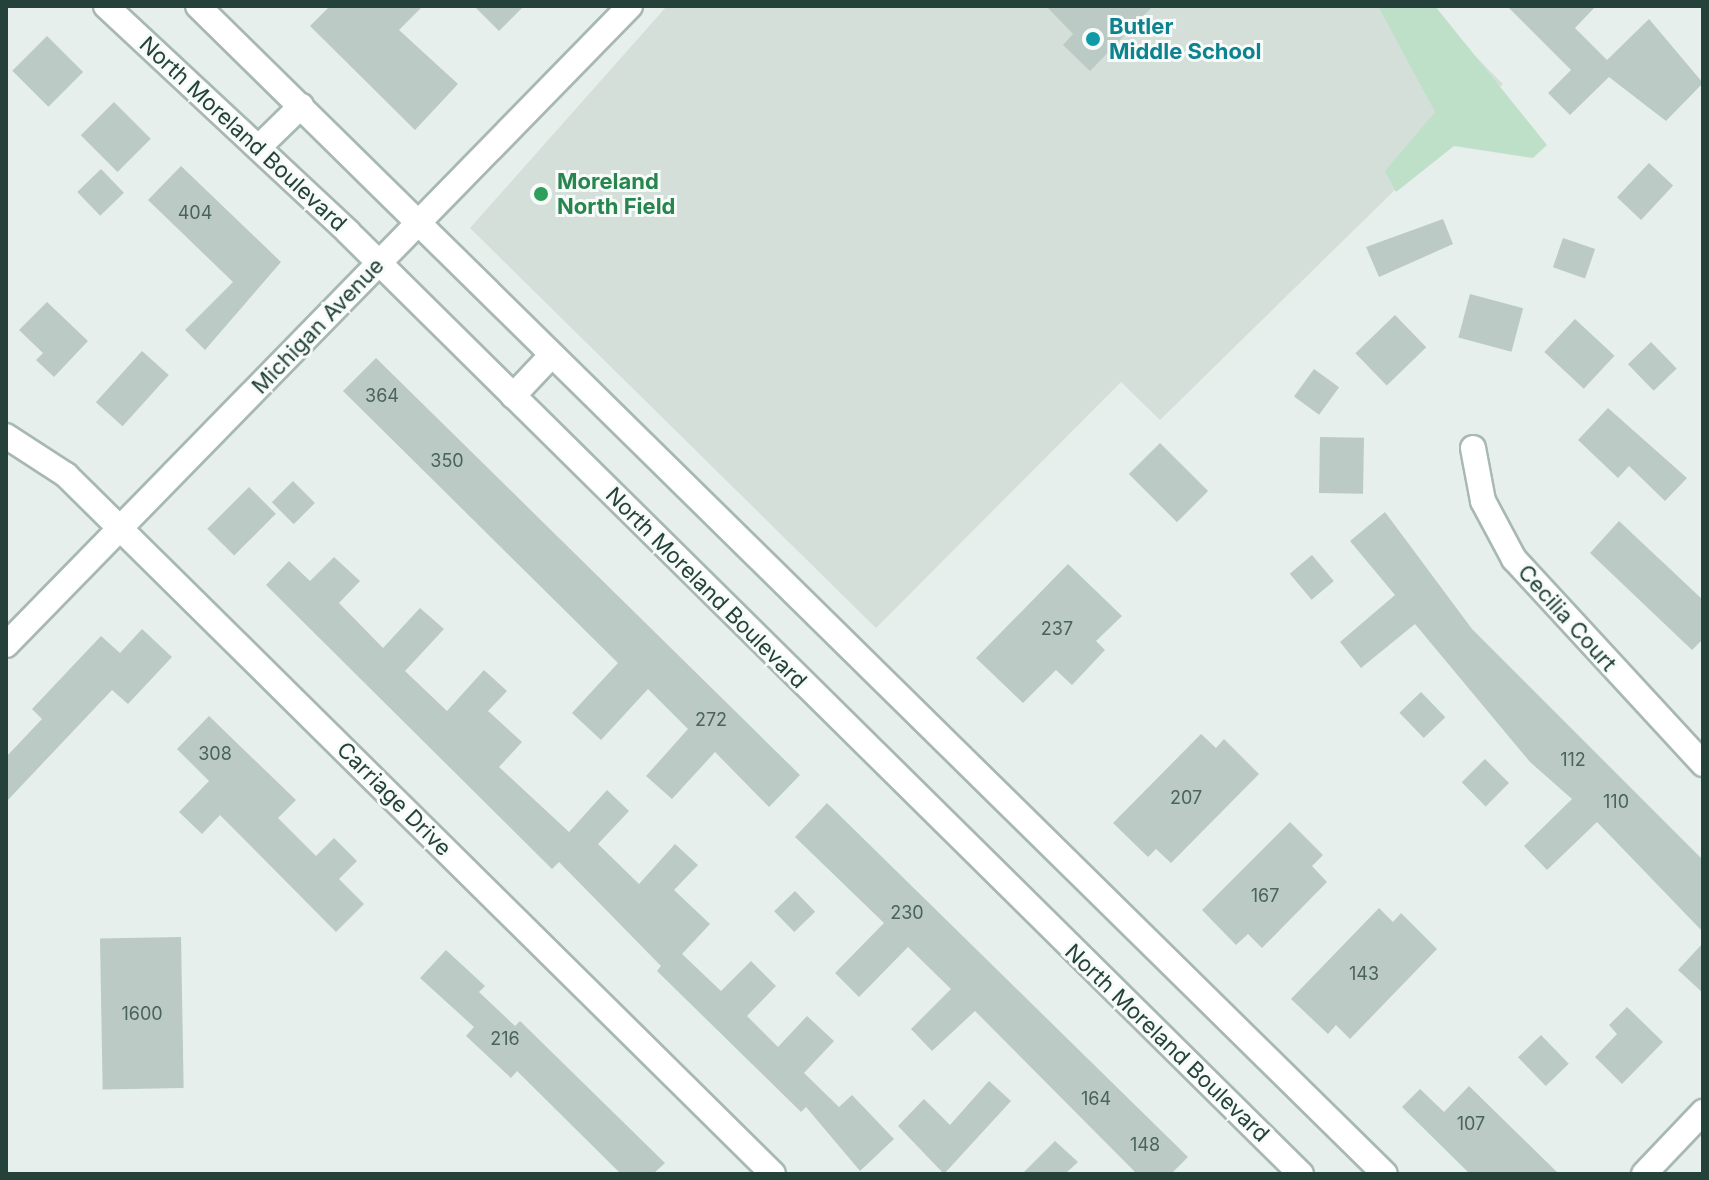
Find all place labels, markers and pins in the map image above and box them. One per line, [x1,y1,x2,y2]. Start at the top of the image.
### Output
place label: Butler Middle School [1109,13,1261,64]
marker: Butler Middle School [1084,30,1102,48]
place label: Moreland North Field [557,168,675,220]
marker: Moreland North Field [532,185,550,203]

